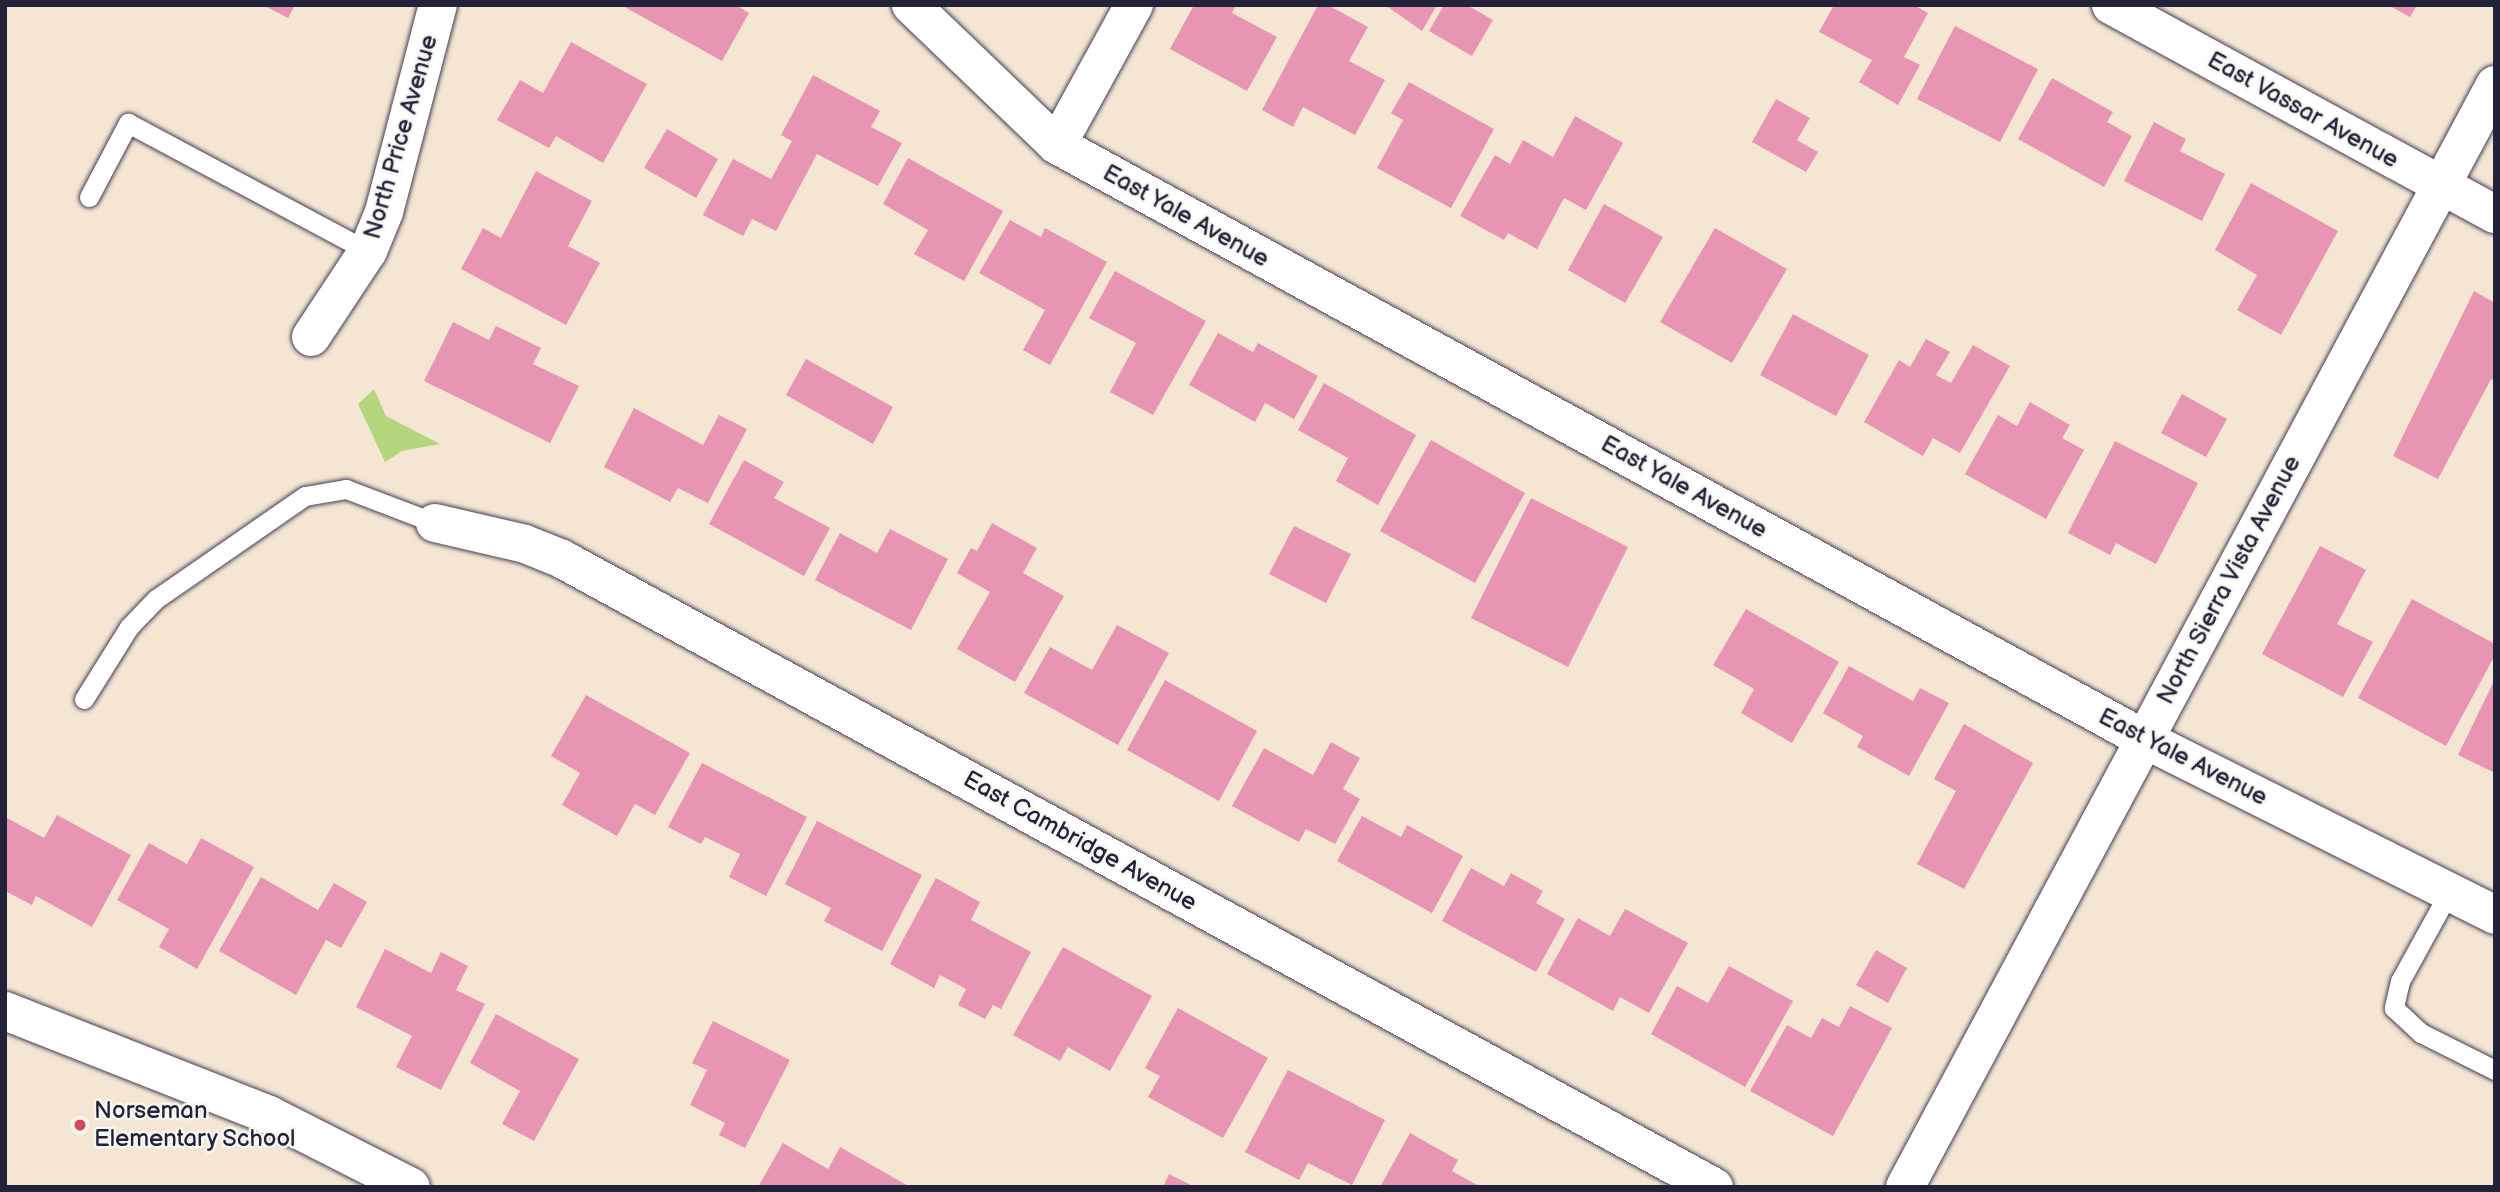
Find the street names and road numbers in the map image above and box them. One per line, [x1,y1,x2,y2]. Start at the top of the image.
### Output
street label: North Price Avenue [358,32,444,242]
street label: East Vassar Avenue [2202,45,2404,175]
street label: East Yale Avenue [1097,158,1275,274]
street label: East Yale Avenue [1595,429,1773,545]
street label: North Sierra Vista Avenue [2151,450,2307,710]
street label: East Yale Avenue [2093,702,2273,812]
street label: East Cambridge Avenue [958,765,1202,917]

